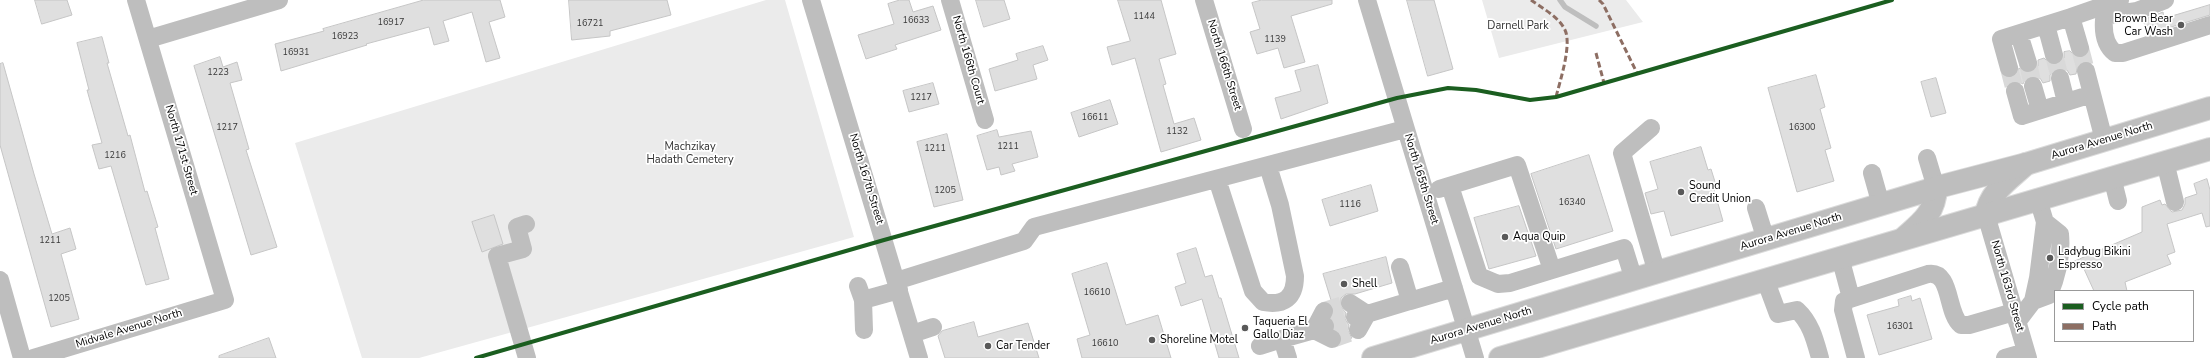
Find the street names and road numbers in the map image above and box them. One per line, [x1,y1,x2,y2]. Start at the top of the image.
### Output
street label: North 166th Court [949,14,987,106]
street label: North 166th Street [1204,18,1244,112]
street label: North 171st Street [162,103,200,197]
street label: Aurora Avenue North [2050,119,2154,163]
street label: North 167th Street [846,132,886,226]
street label: North 165th Street [1401,132,1441,226]
street label: Aurora Avenue North [1739,210,1843,254]
street label: North 163rd Street [1988,239,2026,333]
street label: Aurora Avenue North [1429,304,1533,348]
street label: Midvale Avenue North [74,307,184,351]

